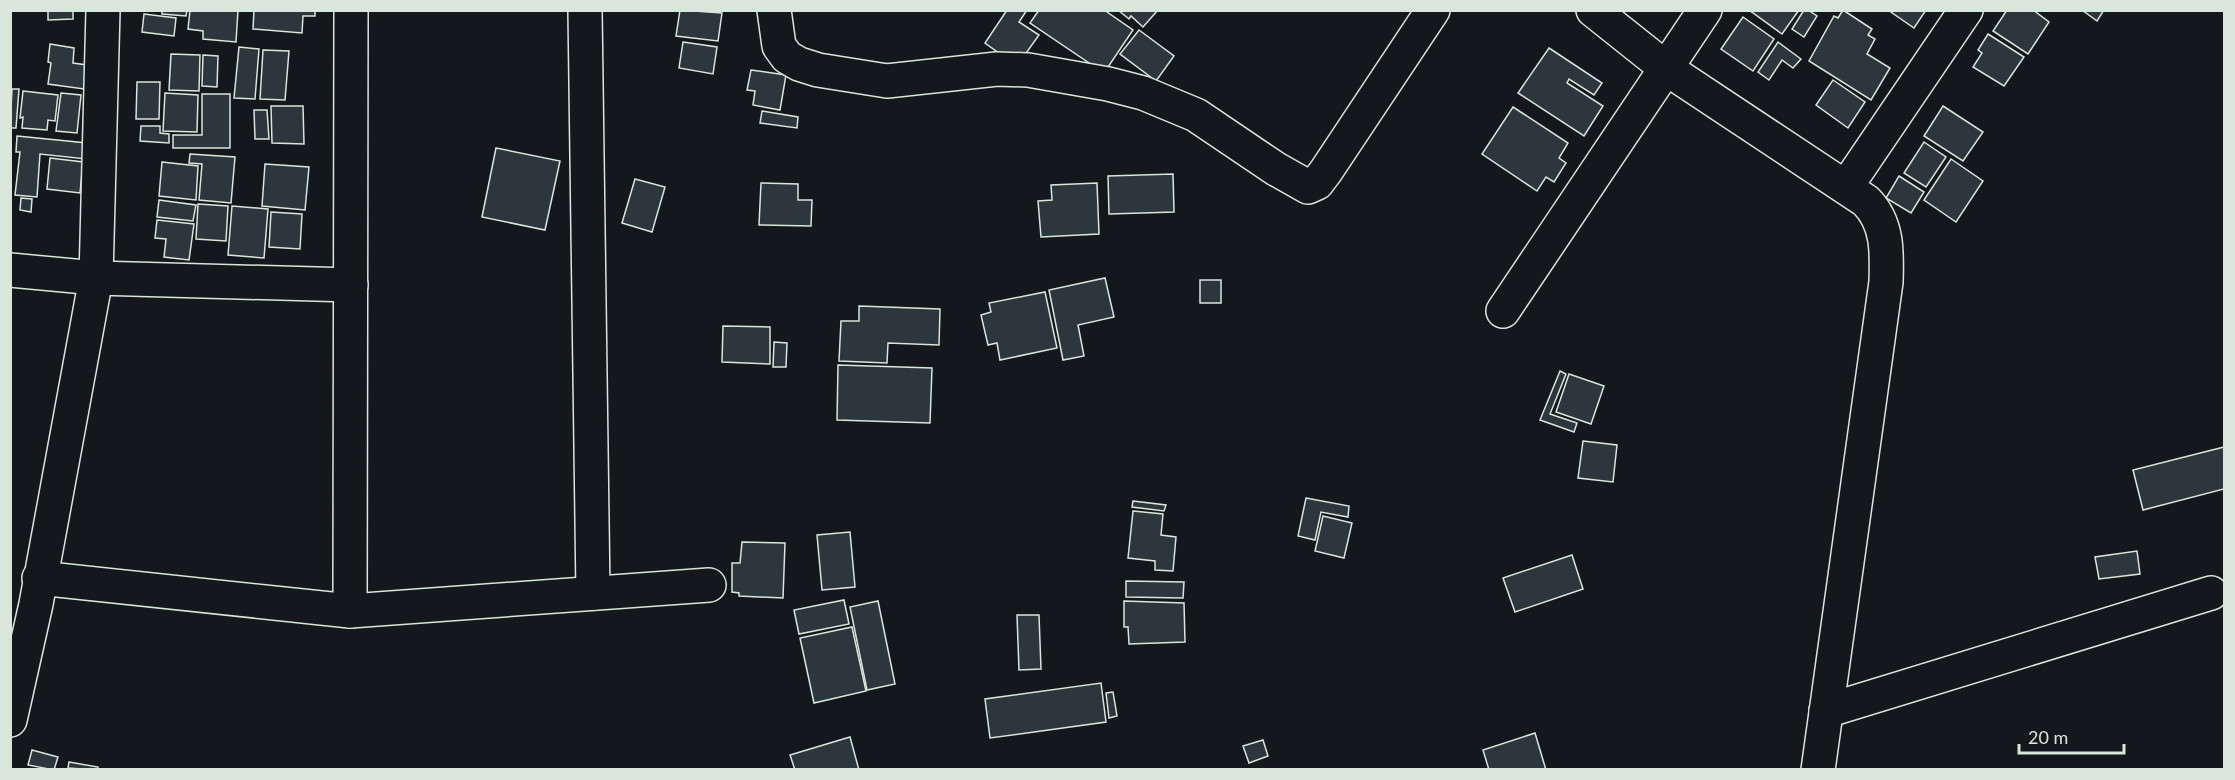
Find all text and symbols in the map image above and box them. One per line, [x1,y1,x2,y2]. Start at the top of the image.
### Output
scale bar [2019,717,2124,755]
text: 20 m [2028,726,2068,748]

